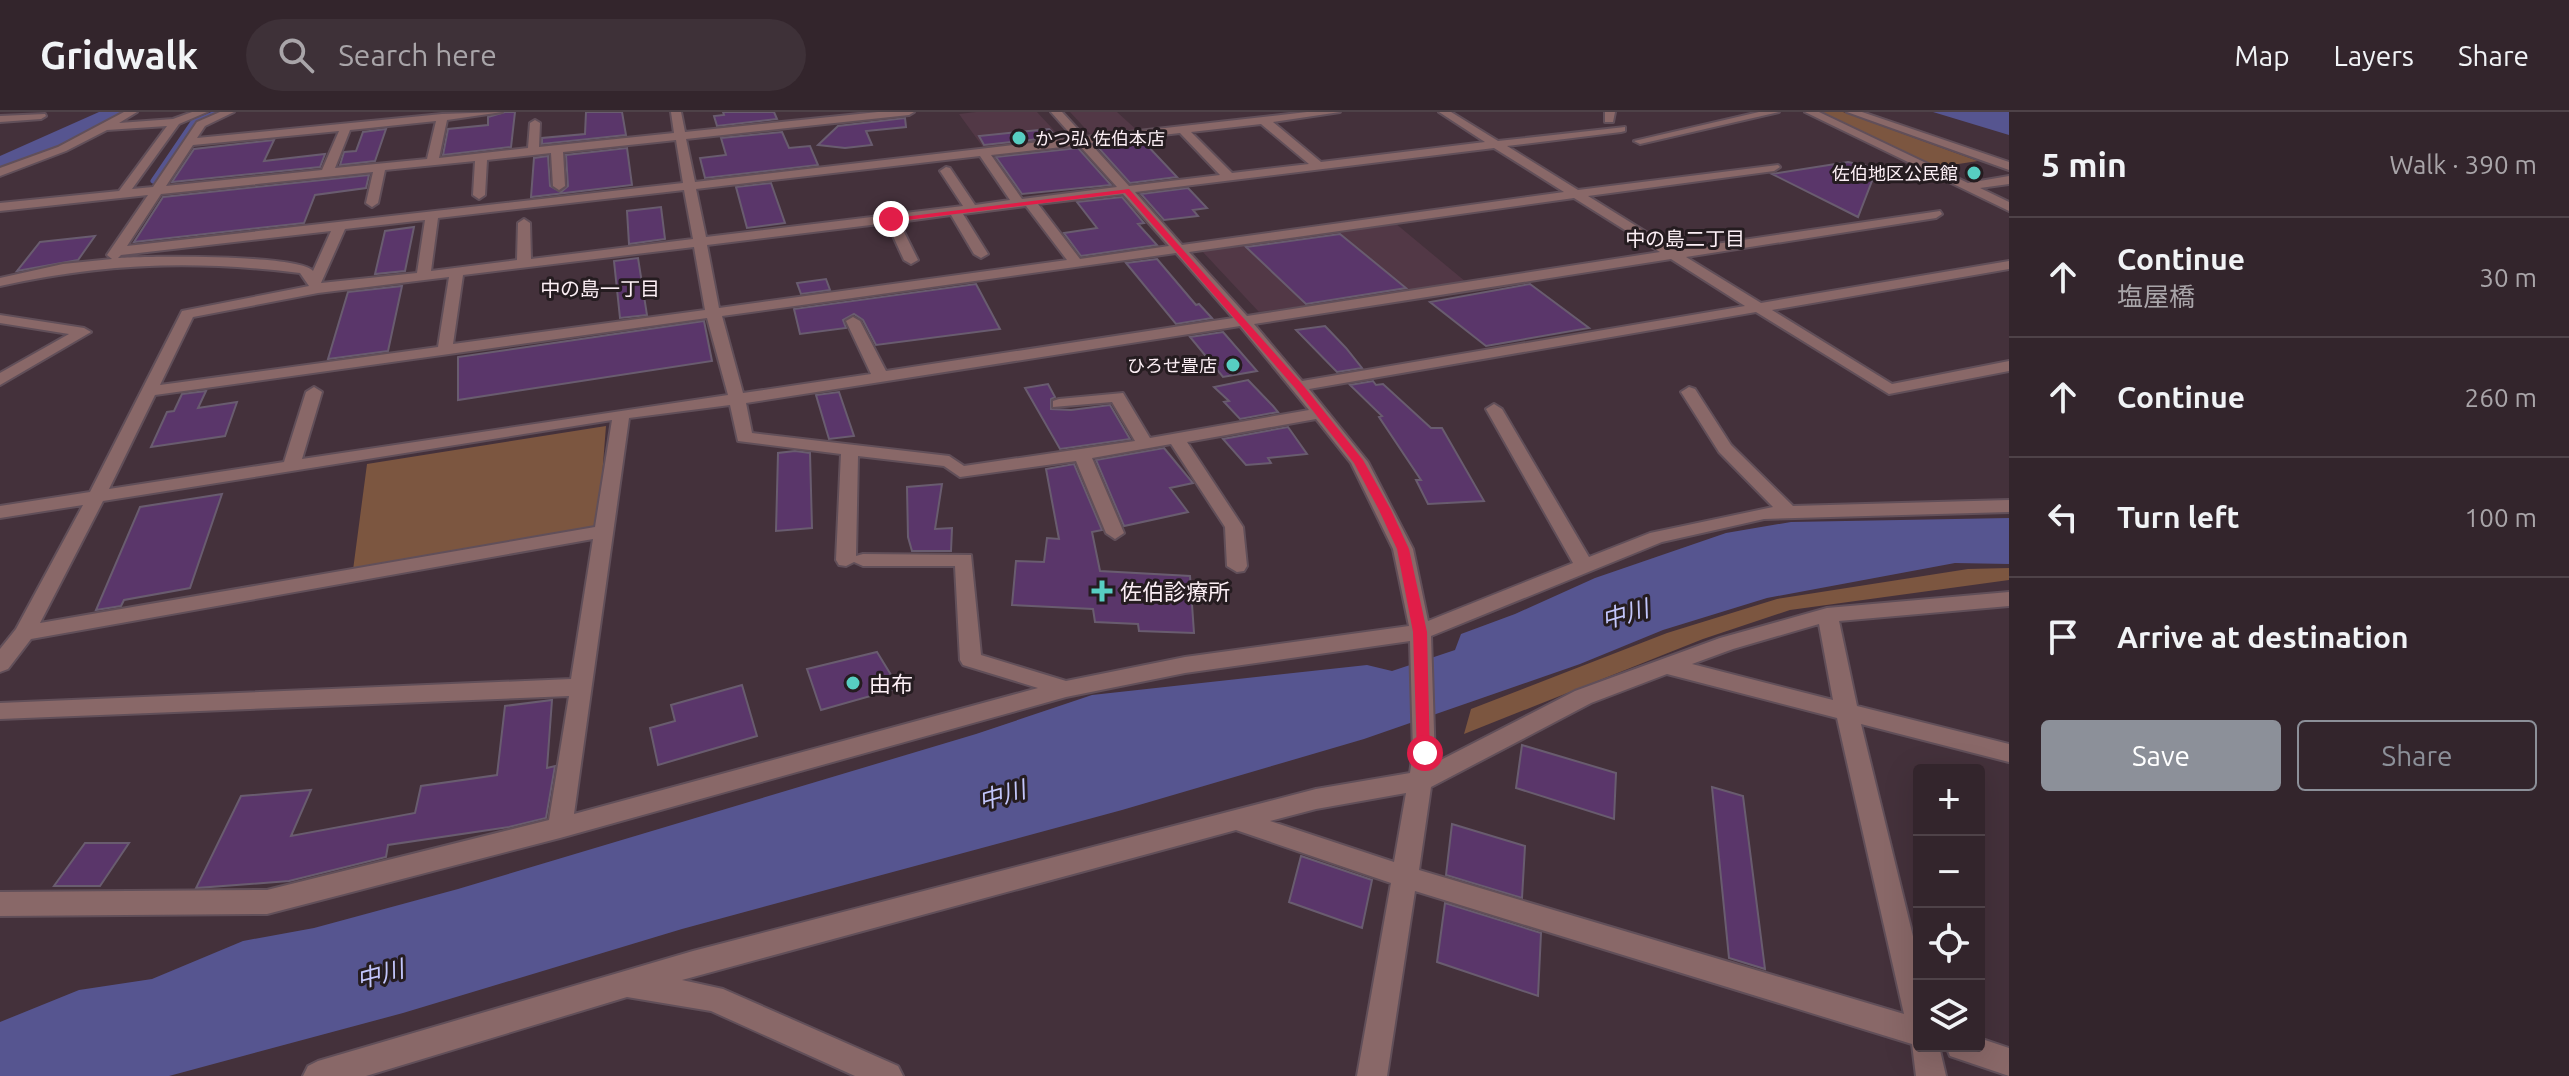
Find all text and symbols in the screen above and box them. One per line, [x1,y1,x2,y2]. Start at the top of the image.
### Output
search box [246,19,806,91]
icon: search [274,33,318,77]
text: Gridwalk [40,34,198,76]
text: Search here [338,38,497,72]
text: Map [2234,40,2290,71]
text: Layers [2334,40,2414,71]
text: Share [2458,40,2529,71]
place label: かつ弘 佐伯本店 [1035,128,1165,148]
marker: かつ弘 佐伯本店 [1010,129,1028,147]
text: 5 min [2041,145,2127,183]
text: Walk · 390 m [2389,150,2537,179]
place label: 佐伯地区公民館 [1832,163,1958,183]
marker: 佐伯地区公民館 [1965,164,1983,182]
route end [873,201,909,237]
district label: 中の島二丁目 [1625,227,1745,250]
text: Continue [2117,242,2245,276]
icon: ahead [2041,255,2085,299]
text: 30 m [2479,263,2537,292]
district label: 中の島一丁目 [540,277,660,300]
text: 塩屋橋 [2117,282,2195,311]
place label: ひろせ畳店 [1127,355,1217,375]
marker: ひろせ畳店 [1224,356,1242,374]
icon: ahead [2041,375,2085,419]
text: Continue [2117,380,2245,414]
text: 260 m [2465,383,2537,412]
icon: left [2041,495,2085,539]
text: Turn left [2117,500,2239,534]
text: 100 m [2465,503,2537,532]
place label: 佐伯診療所 [1120,579,1230,604]
marker: 佐伯診療所 [1091,580,1113,602]
water label: 中川 [1598,594,1655,634]
icon: arrive [2041,615,2085,659]
text: Arrive at destination [2117,620,2409,654]
place label: 由布 [869,671,913,696]
marker: 由布 [844,674,862,692]
button: Save [2041,720,2281,791]
button: Share [2297,720,2537,791]
route start [1407,735,1443,771]
map controls [1913,764,1985,1052]
button: + [1913,764,1985,836]
water label: 中川 [975,775,1032,815]
button: − [1913,836,1985,908]
button: locate [1913,908,1985,980]
water label: 中川 [353,954,410,993]
button: layers [1913,980,1985,1052]

